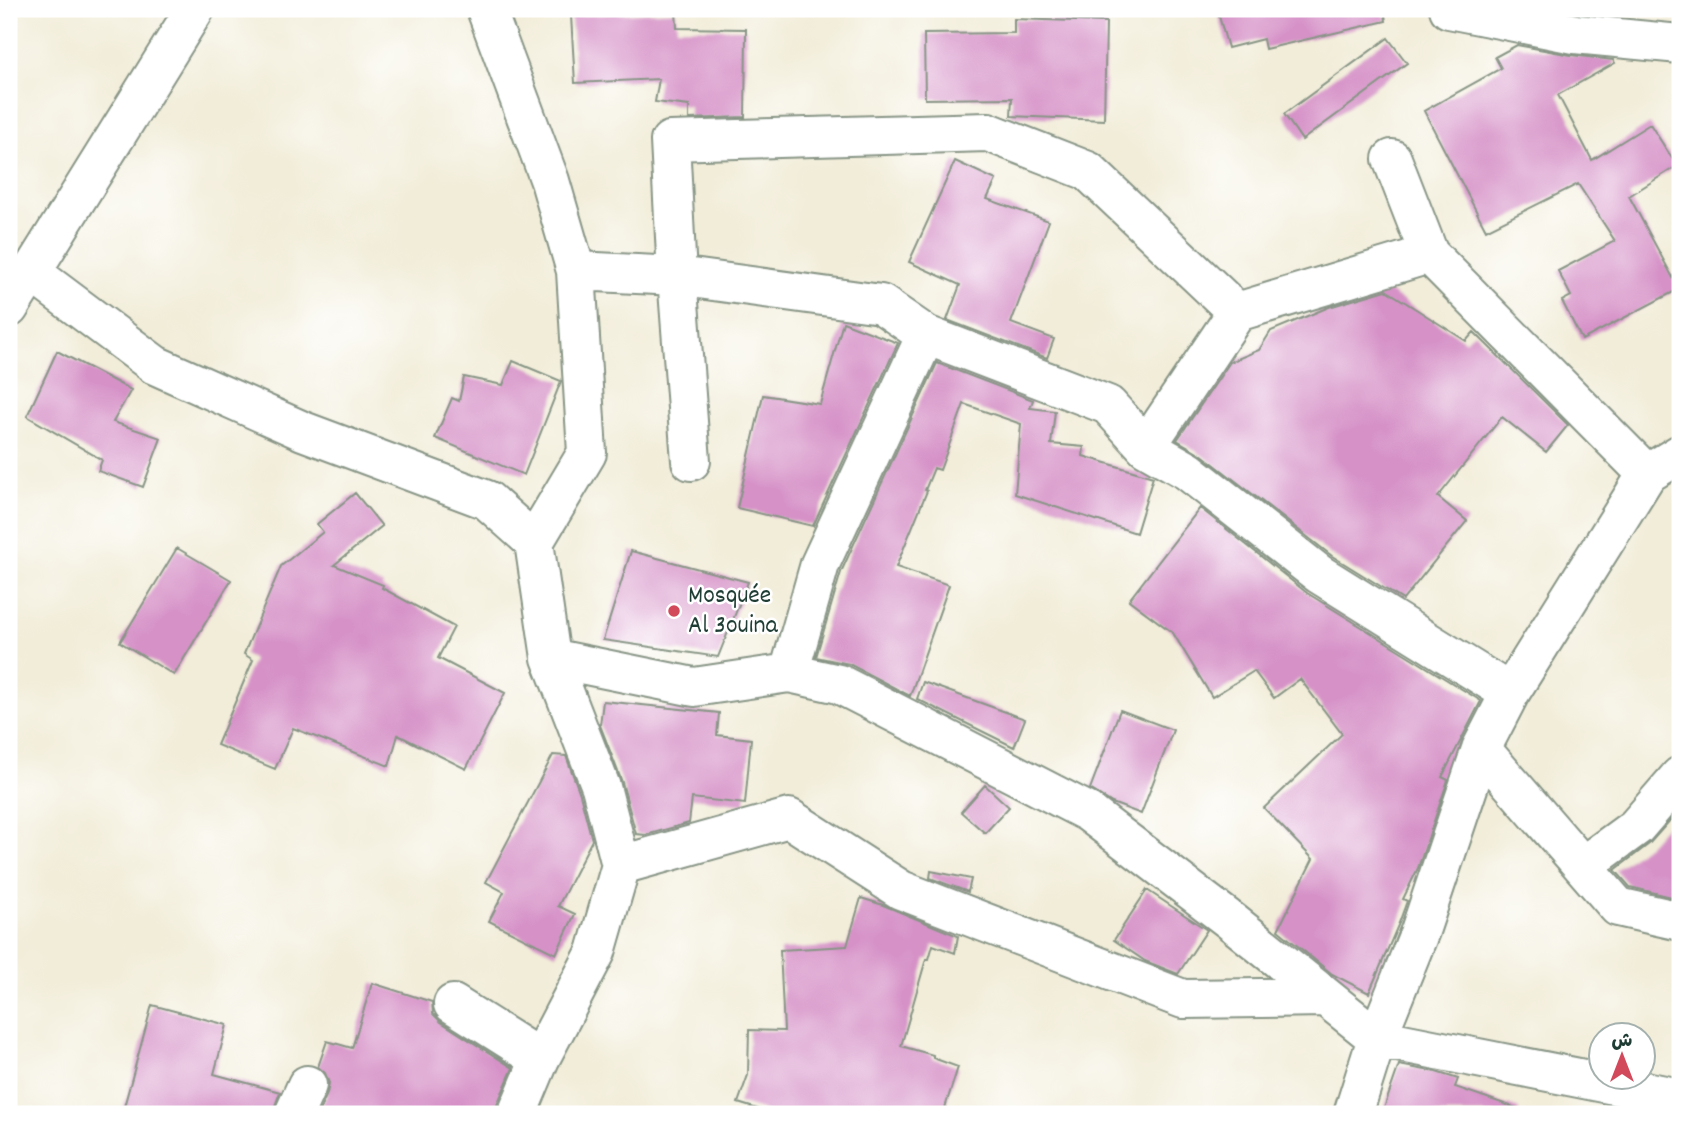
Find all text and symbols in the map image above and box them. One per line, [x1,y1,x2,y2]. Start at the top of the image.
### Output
place label: Mosquée Al 3ouina [688,578,778,645]
marker: Mosquée Al 3ouina [666,603,682,619]
north arrow [1588,1021,1658,1092]
text: ش [1612,1029,1633,1056]

